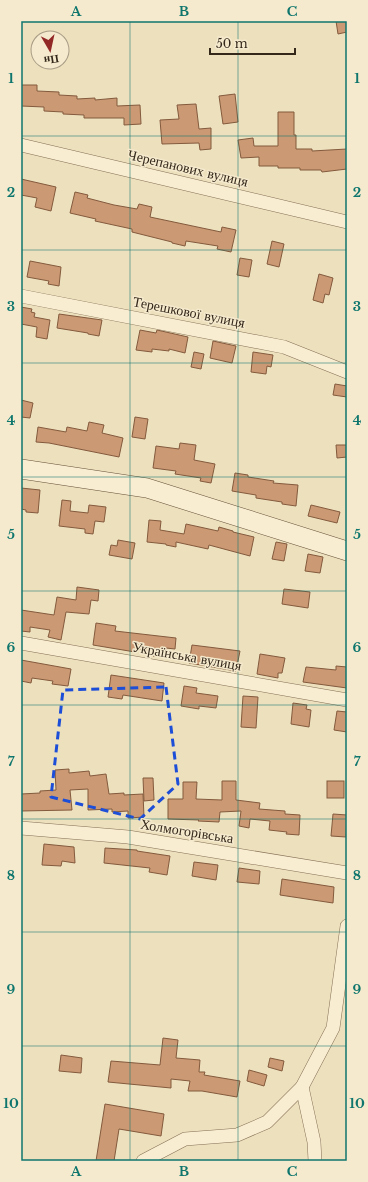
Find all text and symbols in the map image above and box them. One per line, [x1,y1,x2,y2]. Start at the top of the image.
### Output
text: A [70,3,82,20]
text: B [179,3,189,20]
text: C [287,3,298,20]
north arrow [30,30,70,70]
scale bar [210,30,295,56]
text: 50 m [216,36,248,51]
text: Пн [42,52,60,68]
text: 1 [8,70,14,87]
text: 1 [354,70,360,87]
street label: Черепанових вулиця [126,145,250,191]
text: 2 [7,184,15,201]
text: 2 [353,184,361,201]
street label: Терешкової вулиця [131,292,247,332]
text: 3 [7,298,15,315]
text: 3 [353,298,361,315]
text: 4 [7,412,16,429]
text: 4 [353,412,362,429]
text: 5 [7,526,15,543]
text: 5 [353,526,361,543]
street label: Українська вулиця [131,638,243,675]
text: 6 [7,639,16,656]
text: 6 [353,639,362,656]
text: 7 [8,753,15,770]
text: 7 [354,753,361,770]
street label: Холмогорівська [139,815,236,847]
text: 8 [7,867,15,884]
text: 8 [353,867,361,884]
text: 9 [7,981,16,998]
text: 9 [353,981,362,998]
text: 10 [3,1095,19,1112]
text: 10 [349,1095,365,1112]
text: A [70,1163,82,1180]
text: B [179,1163,189,1180]
text: C [287,1163,298,1180]

